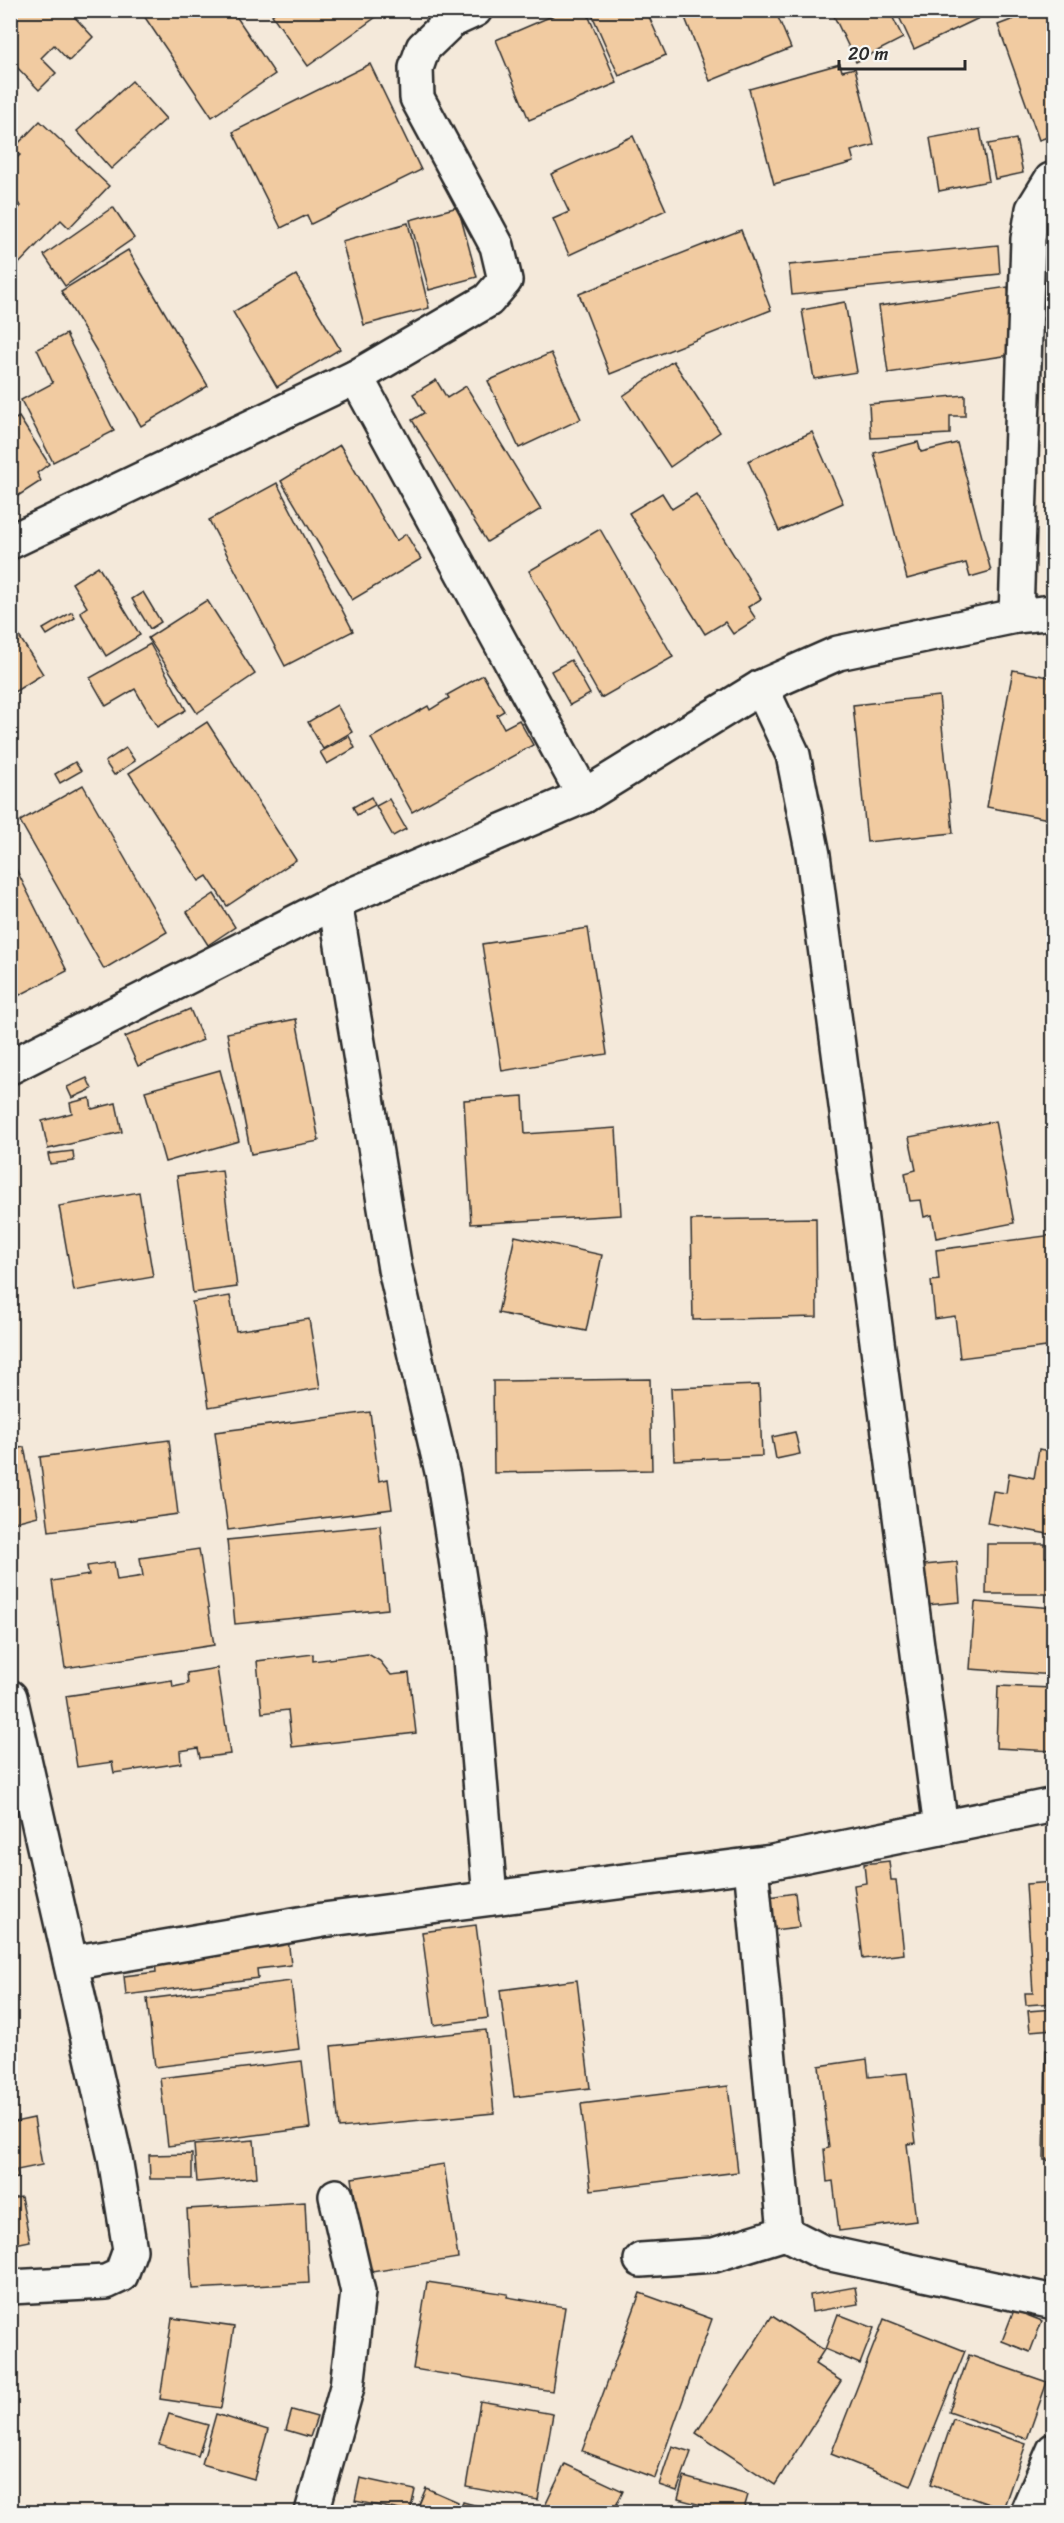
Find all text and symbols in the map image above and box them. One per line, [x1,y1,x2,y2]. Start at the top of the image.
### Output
scale bar [839,33,965,71]
text: 20 m [848,38,888,70]

